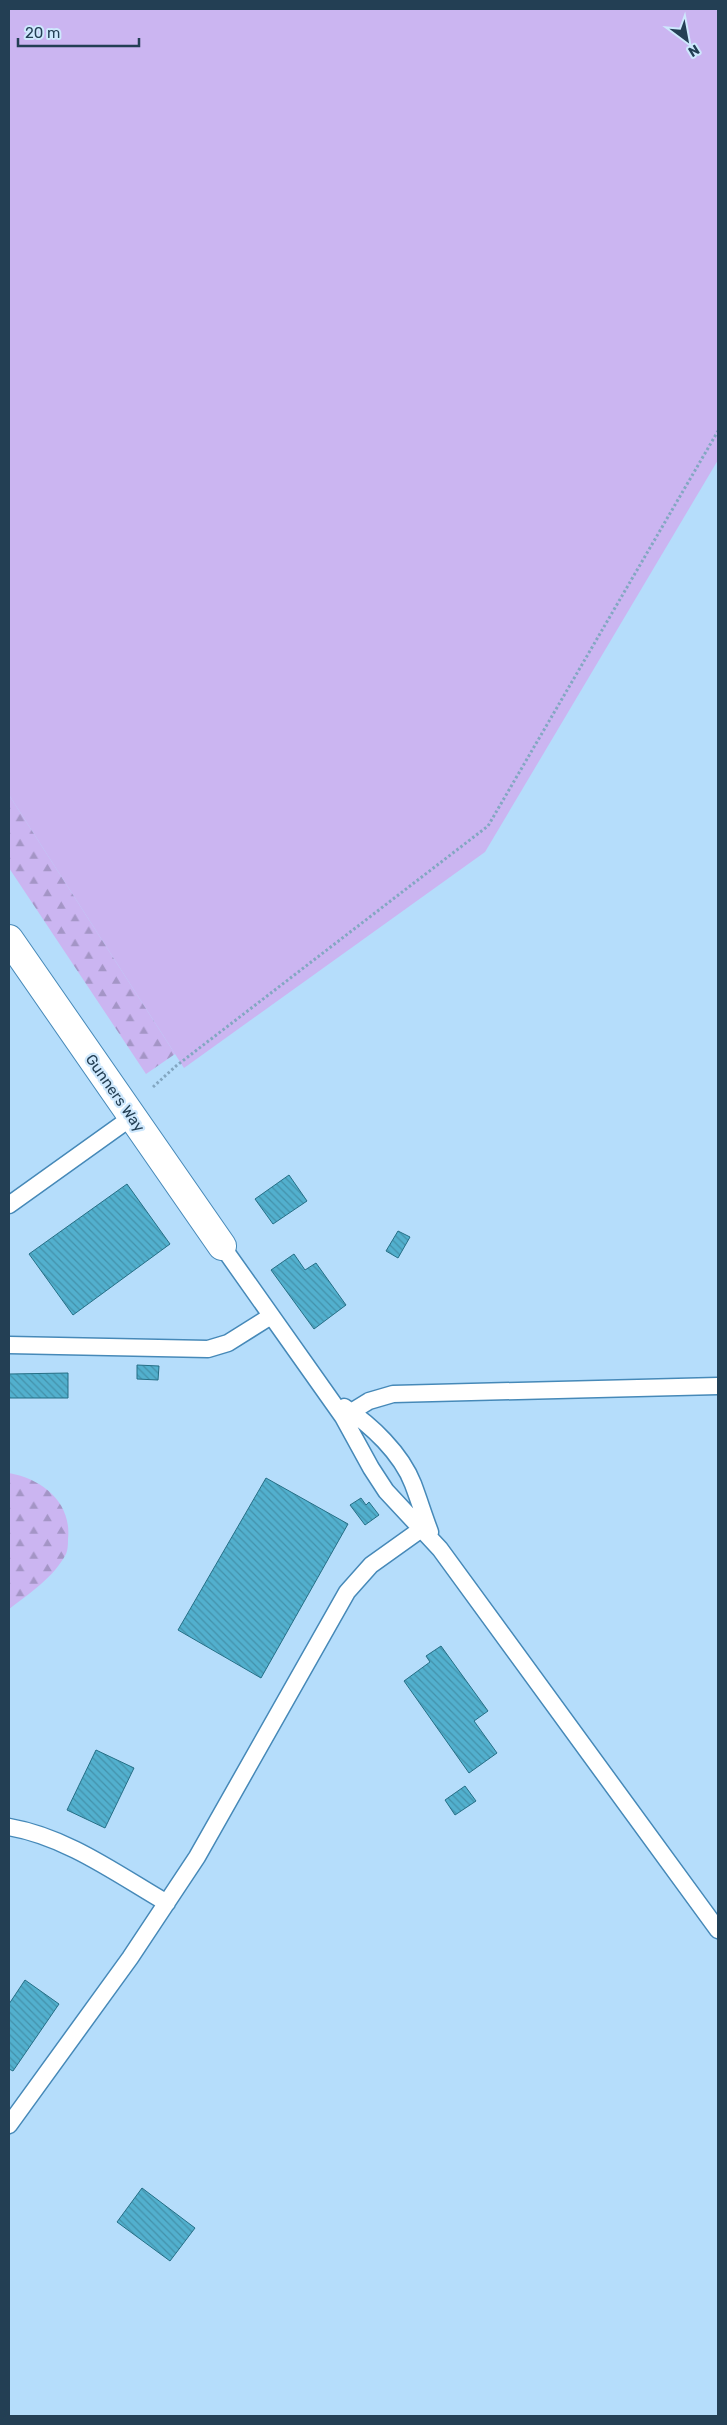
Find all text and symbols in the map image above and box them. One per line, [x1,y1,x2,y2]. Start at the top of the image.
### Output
scale bar [18,15,139,47]
north arrow [662,15,712,65]
text: 20 m [25,24,60,42]
text: N [685,41,702,60]
street label: Gunners Way [82,1051,148,1135]

